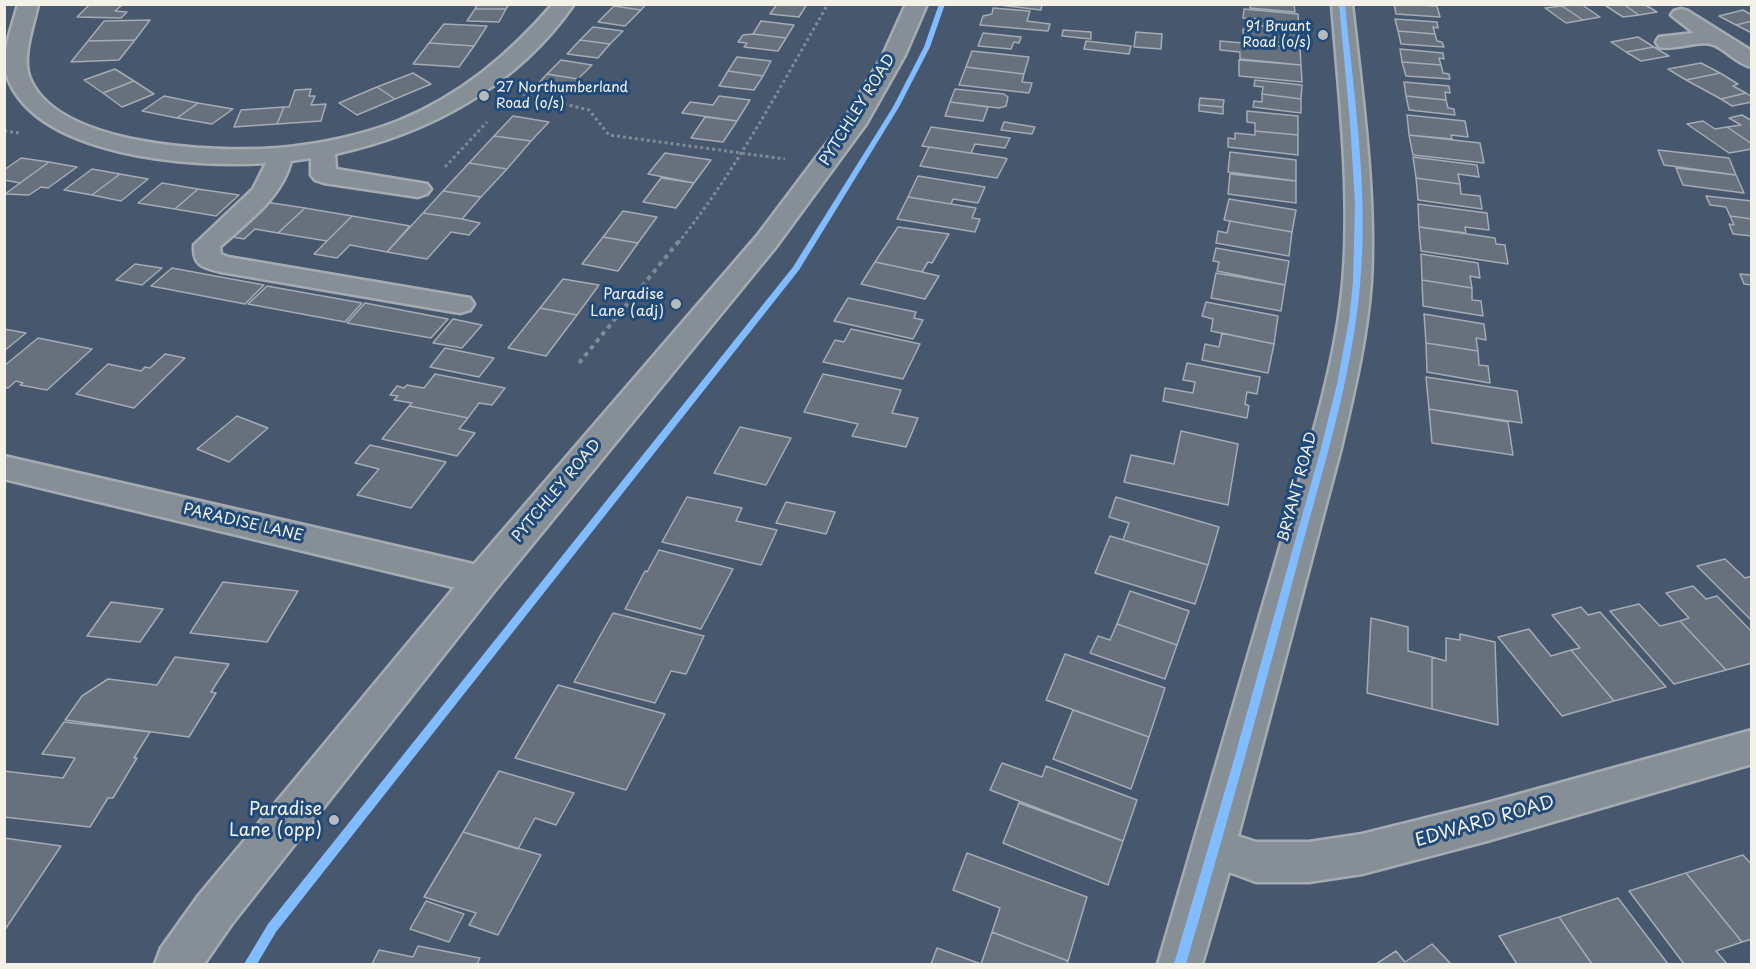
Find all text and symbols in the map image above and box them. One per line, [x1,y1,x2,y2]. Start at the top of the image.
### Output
place label: 91 Bryant Road (o/s) [1243,19,1311,51]
marker: 91 Bryant Road (o/s) [1316,28,1330,42]
street label: PYTCHLEY ROAD [816,51,900,169]
place label: 27 Northumberland Road (o/s) [496,80,628,112]
marker: 27 Northumberland Road (o/s) [477,89,491,103]
place label: Paradise Lane (adj) [590,286,664,321]
marker: Paradise Lane (adj) [669,297,683,311]
street label: BRYANT ROAD [1275,430,1321,544]
street label: PYTCHLEY ROAD [509,436,605,546]
street label: PARADISE LANE [181,500,305,546]
street label: EDWARD ROAD [1413,792,1557,852]
place label: Paradise Lane (opp) [229,799,322,842]
marker: Paradise Lane (opp) [327,813,341,827]

